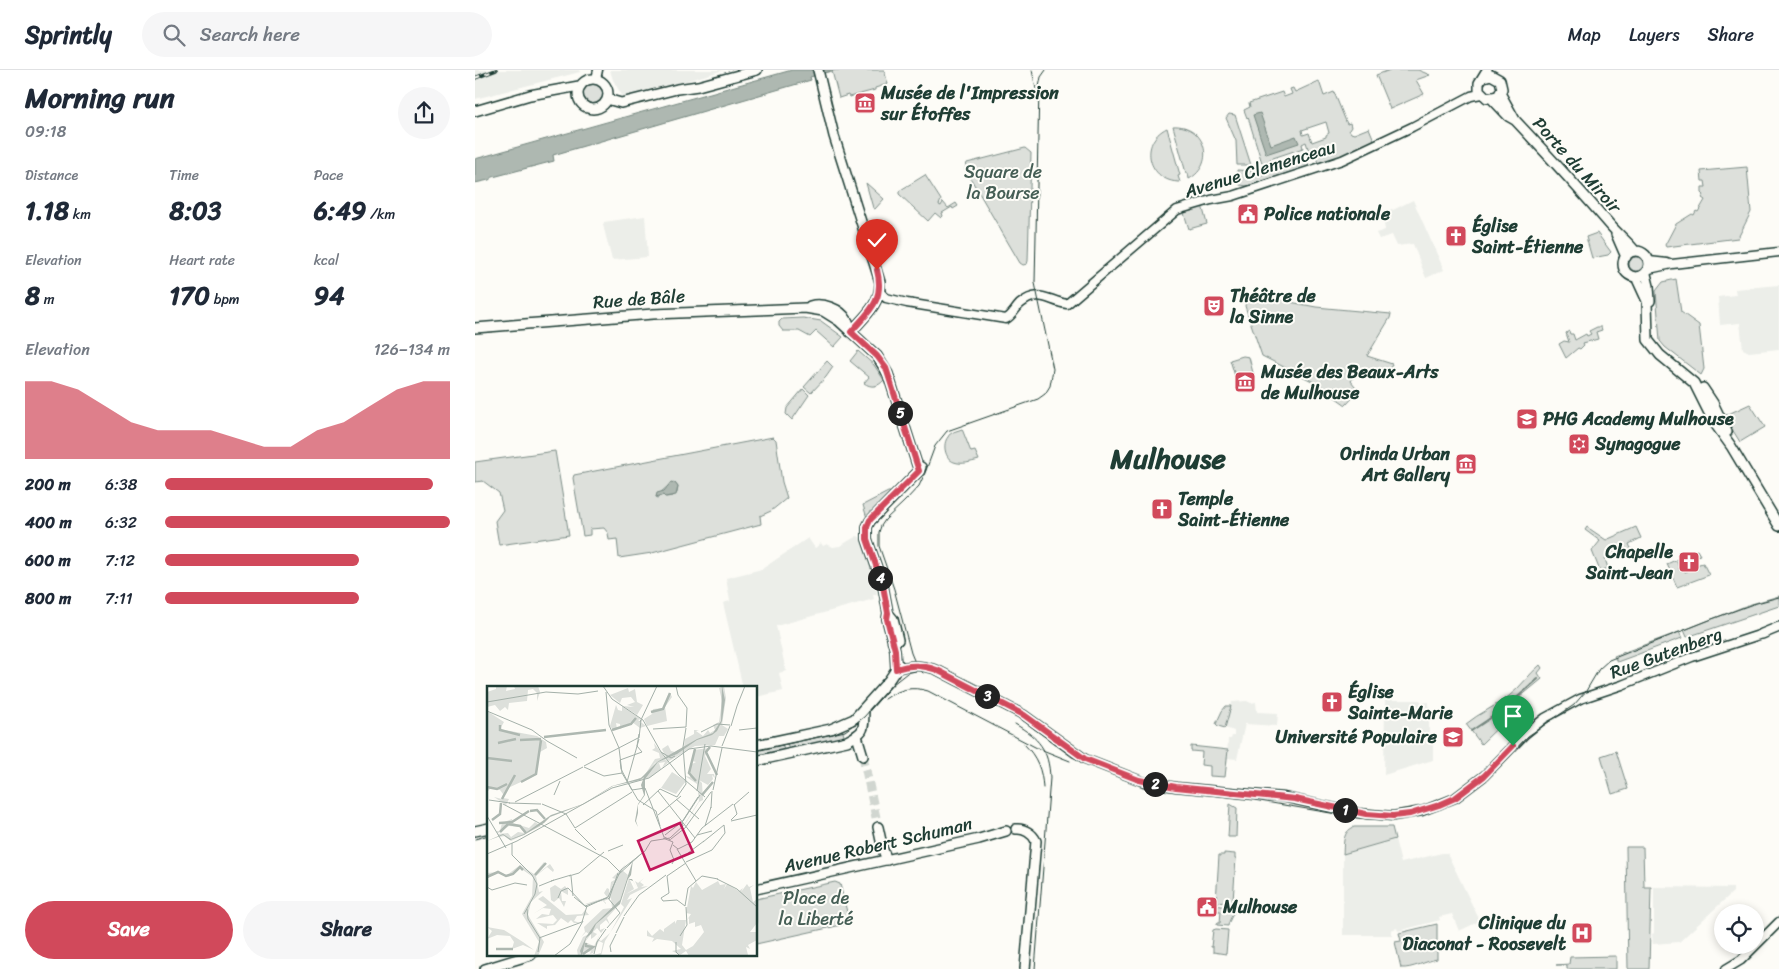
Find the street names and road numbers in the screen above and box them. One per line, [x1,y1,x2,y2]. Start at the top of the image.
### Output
street label: Porte du Miroir [1524,109,1631,222]
street label: Avenue Clemenceau [1179,131,1340,208]
street label: Rue de Bâle [592,280,686,318]
street label: Rue Gutenberg [1605,618,1727,688]
street label: Avenue Robert Schuman [779,808,976,883]

